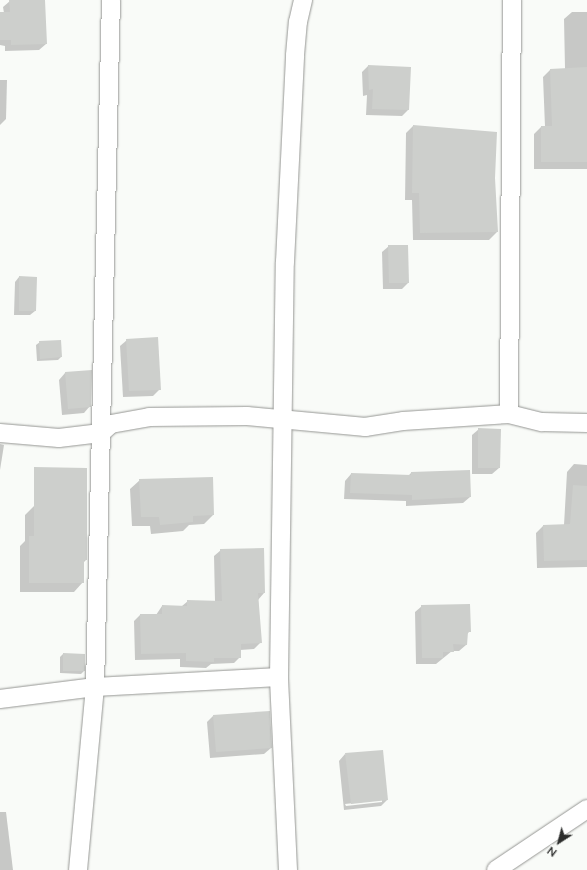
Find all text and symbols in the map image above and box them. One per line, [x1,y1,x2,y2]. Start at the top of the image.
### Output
north arrow [539,822,579,862]
text: N [544,844,559,860]

